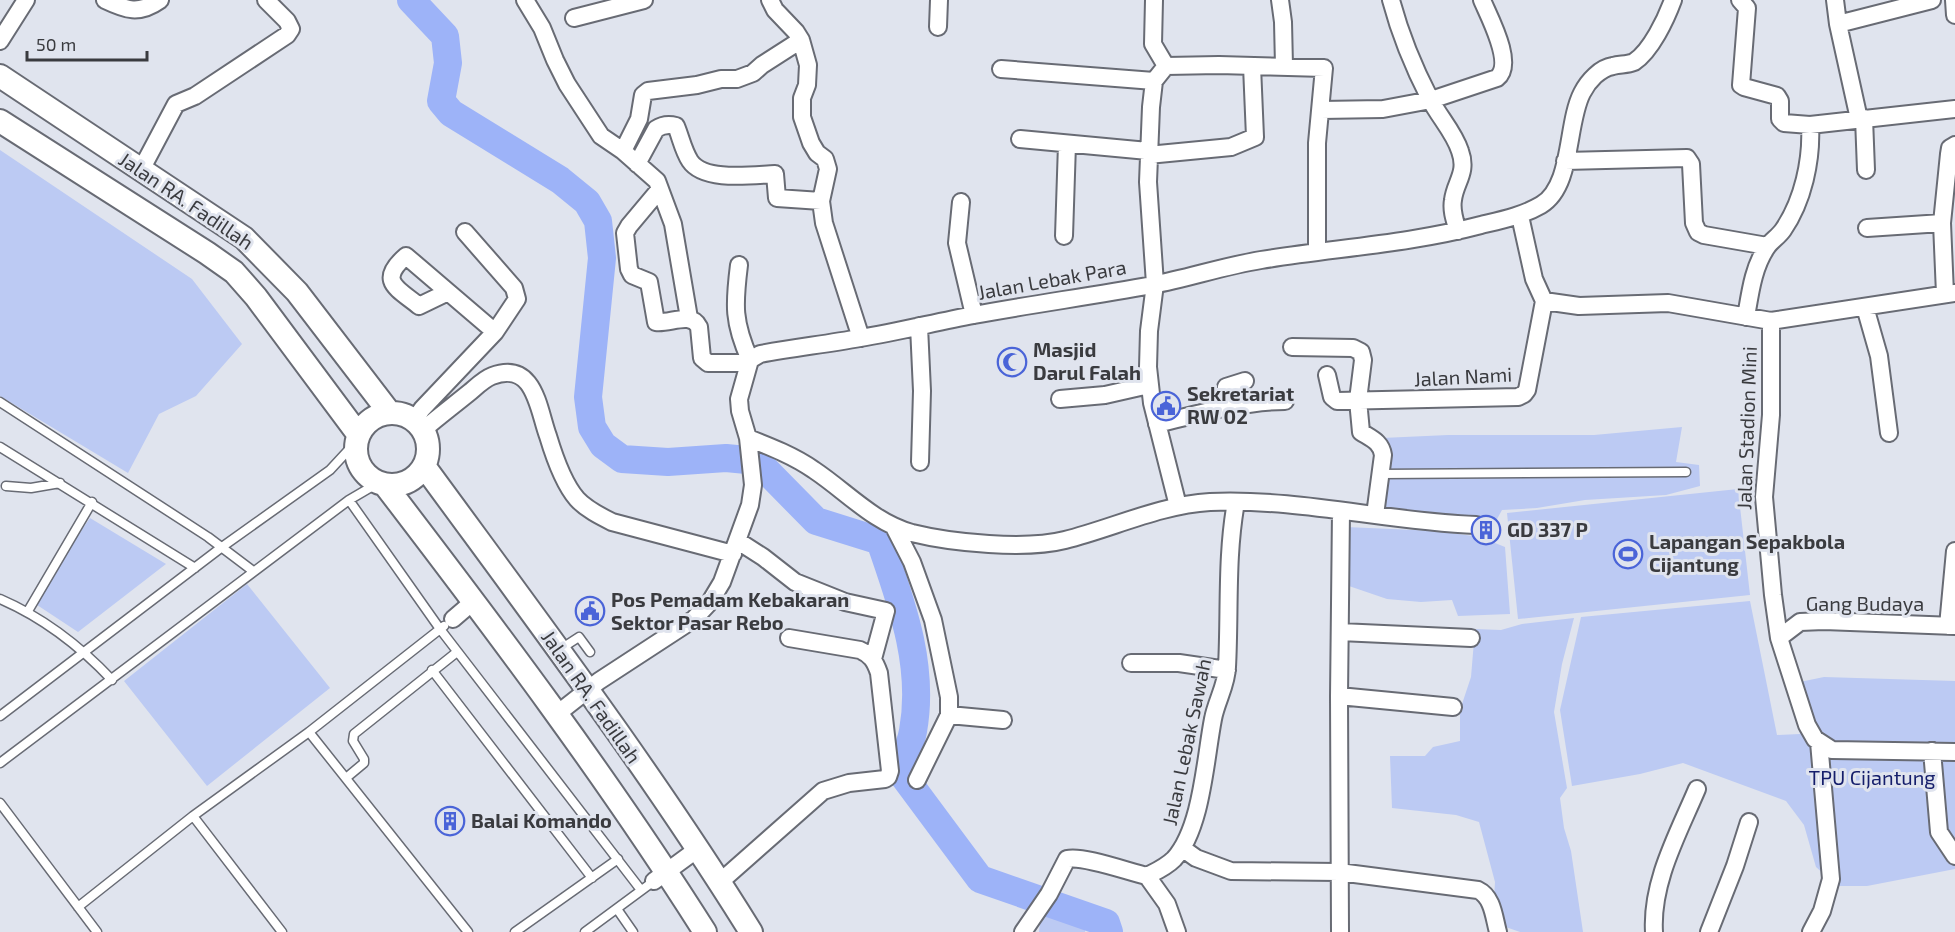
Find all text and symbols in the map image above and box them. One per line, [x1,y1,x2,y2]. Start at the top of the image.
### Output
scale bar [27,24,147,62]
text: 50 m [36,33,76,55]
street label: Jalan RA. Fadillah [115,146,258,254]
street label: Jalan Lebak Para [976,254,1128,304]
place label: Masjid Darul Falah [1033,337,1141,384]
mosque icon: Masjid Darul Falah [996,346,1028,378]
street label: Jalan Stadion Mini [1731,346,1761,510]
street label: Jalan Nami [1413,361,1513,391]
place label: Sekretariat RW 02 [1187,381,1294,428]
public building icon: Sekretariat RW 02 [1150,390,1182,422]
building icon: GD 337 P [1470,514,1502,546]
place label: GD 337 P [1507,517,1588,541]
place label: Lapangan Sepakbola Cijantung [1649,529,1845,576]
sports icon: Lapangan Sepakbola Cijantung [1612,538,1644,570]
place label: Pos Pemadam Kebakaran Sektor Pasar Rebo [611,587,849,634]
street label: Gang Budaya [1806,591,1924,615]
public building icon: Pos Pemadam Kebakaran Sektor Pasar Rebo [574,595,606,627]
street label: Jalan RA. Fadillah [537,625,647,768]
street label: Jalan Lebak Sawah [1157,656,1215,827]
park label: TPU Cijantung [1809,765,1935,789]
building icon: Balai Komando [434,805,466,837]
place label: Balai Komando [471,808,612,832]

